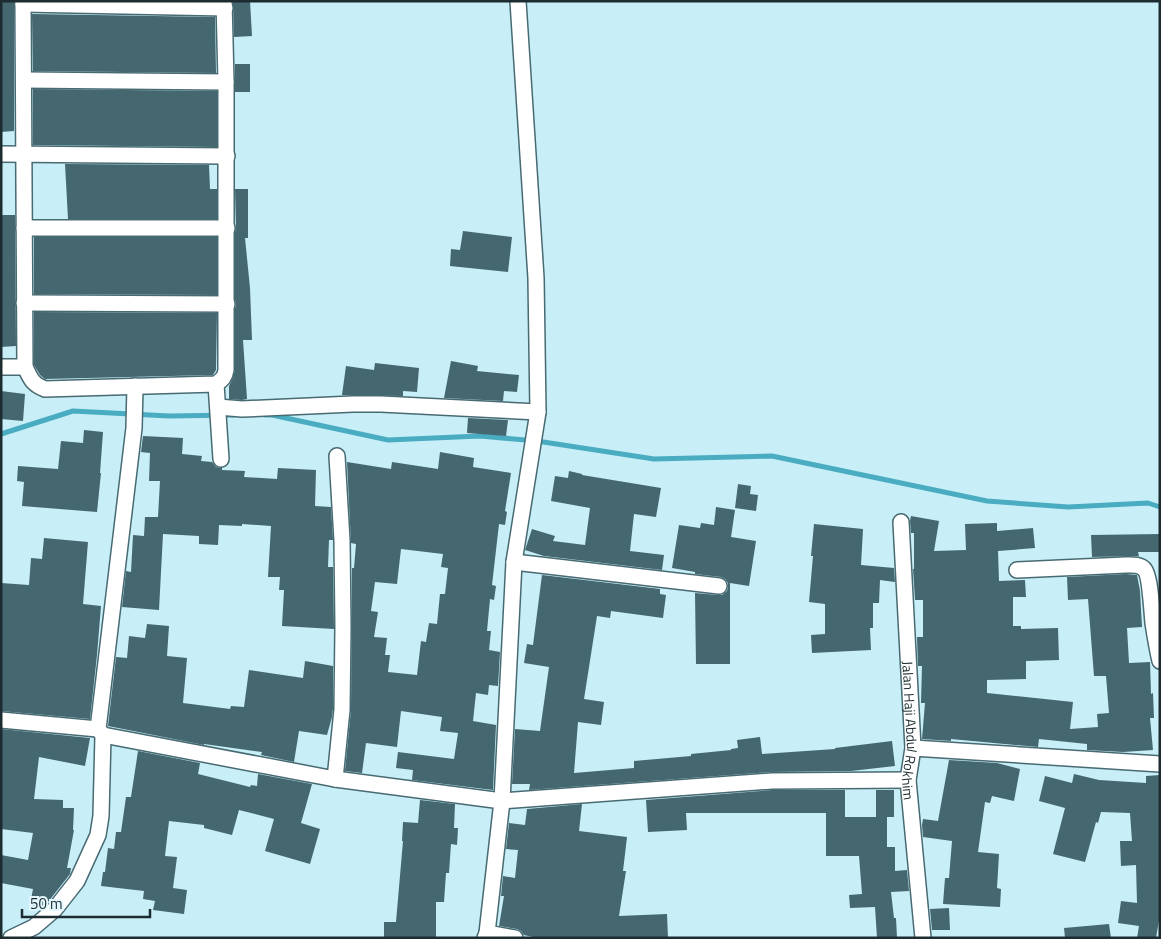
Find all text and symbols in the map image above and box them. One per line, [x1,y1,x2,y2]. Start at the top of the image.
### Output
street label: Jalan Haji Abdul Rokhim [897,660,924,801]
scale bar [22,886,150,918]
text: 50 m [30,892,63,915]

